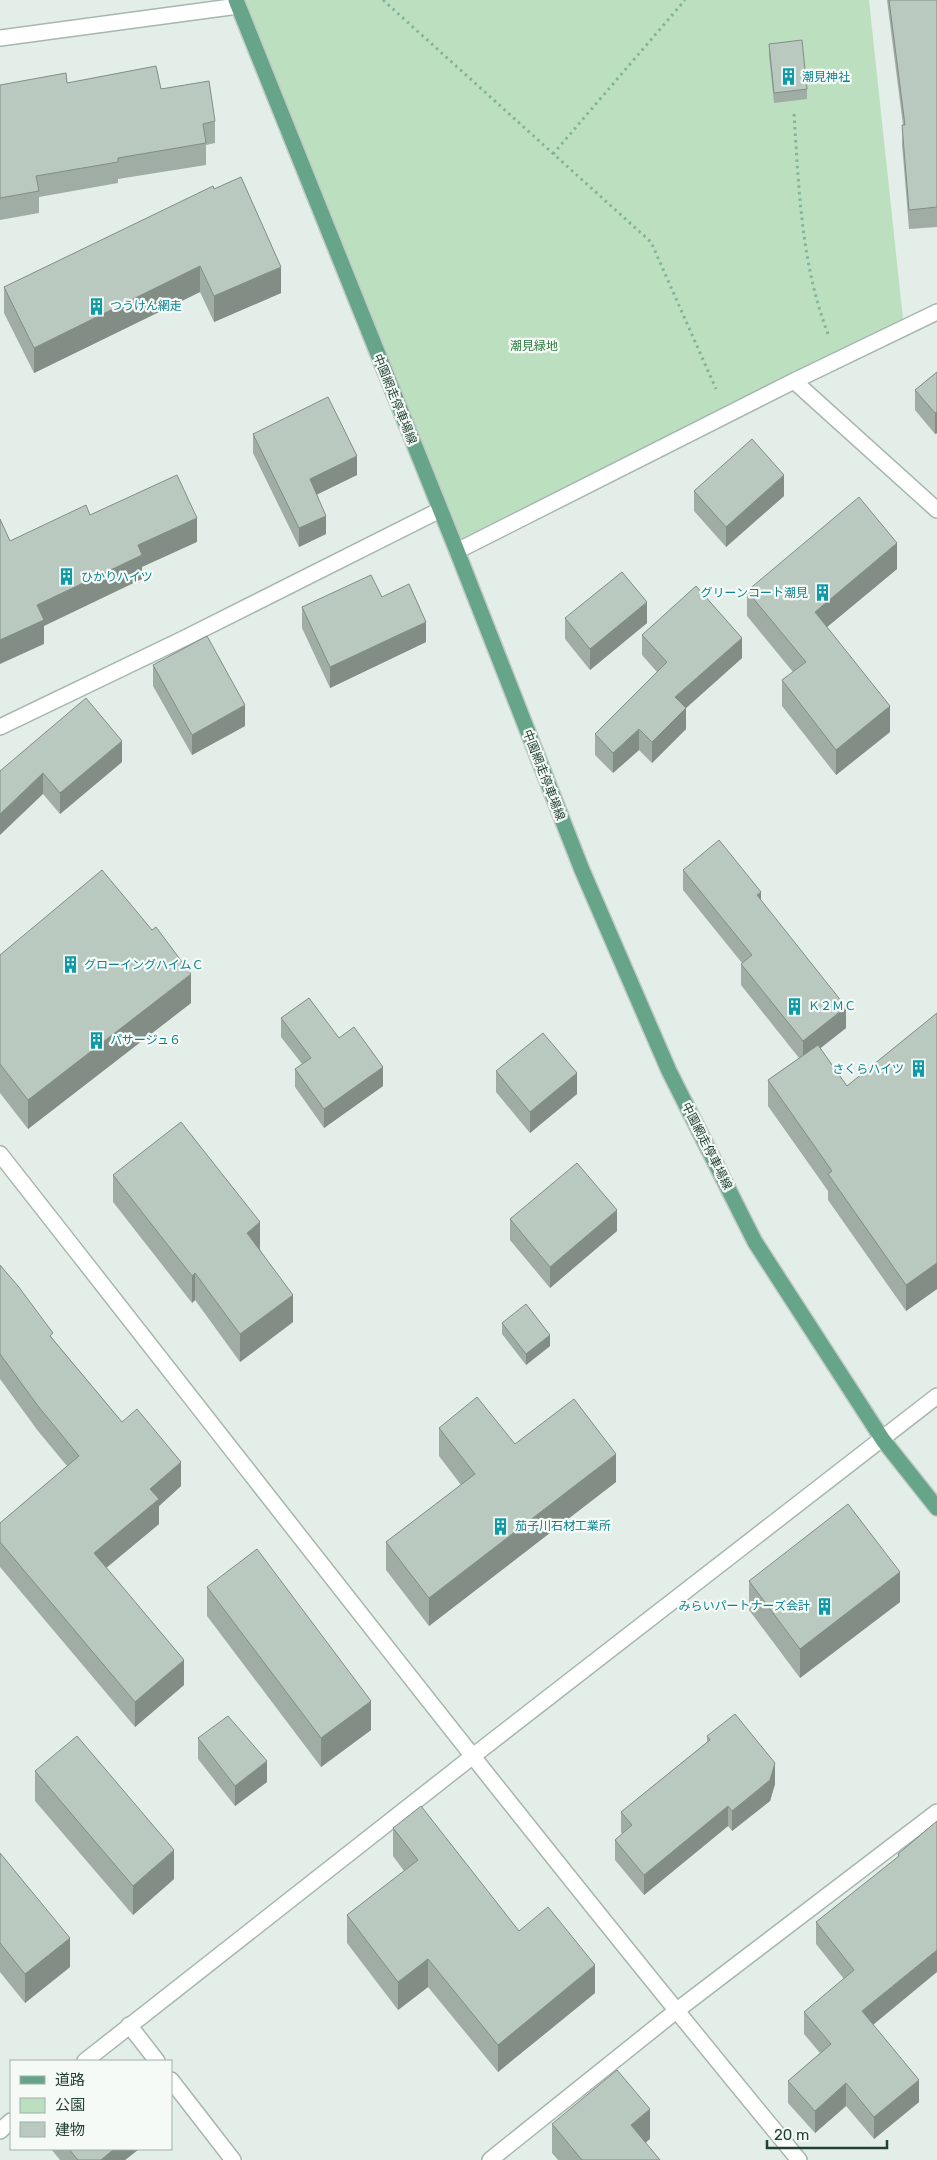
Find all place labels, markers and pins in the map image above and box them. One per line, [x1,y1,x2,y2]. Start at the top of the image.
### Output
building icon: 潮見神社 [778,67,798,87]
place label: 潮見神社 [802,70,850,84]
building icon: つうけん網走 [86,296,106,316]
place label: つうけん網走 [110,299,182,313]
building icon: ひかりハイツ [57,567,77,587]
place label: ひかりハイツ [81,570,153,584]
building icon: グリーンコート潮見 [812,583,832,603]
place label: グリーンコート潮見 [701,586,808,600]
building icon: グローイングハイムＣ [60,955,80,975]
place label: グローイングハイムＣ [84,958,204,972]
building icon: Ｋ２ＭＣ [784,996,804,1016]
place label: Ｋ２ＭＣ [808,999,856,1013]
building icon: パサージュ６ [86,1030,106,1050]
place label: パサージュ６ [110,1033,181,1047]
building icon: さくらハイツ [908,1059,928,1079]
place label: さくらハイツ [832,1062,904,1076]
building icon: 茄子川石材工業所 [491,1516,511,1536]
place label: 茄子川石材工業所 [515,1519,611,1533]
building icon: みらいパートナーズ会計 [814,1596,834,1616]
place label: みらいパートナーズ会計 [679,1599,810,1613]

